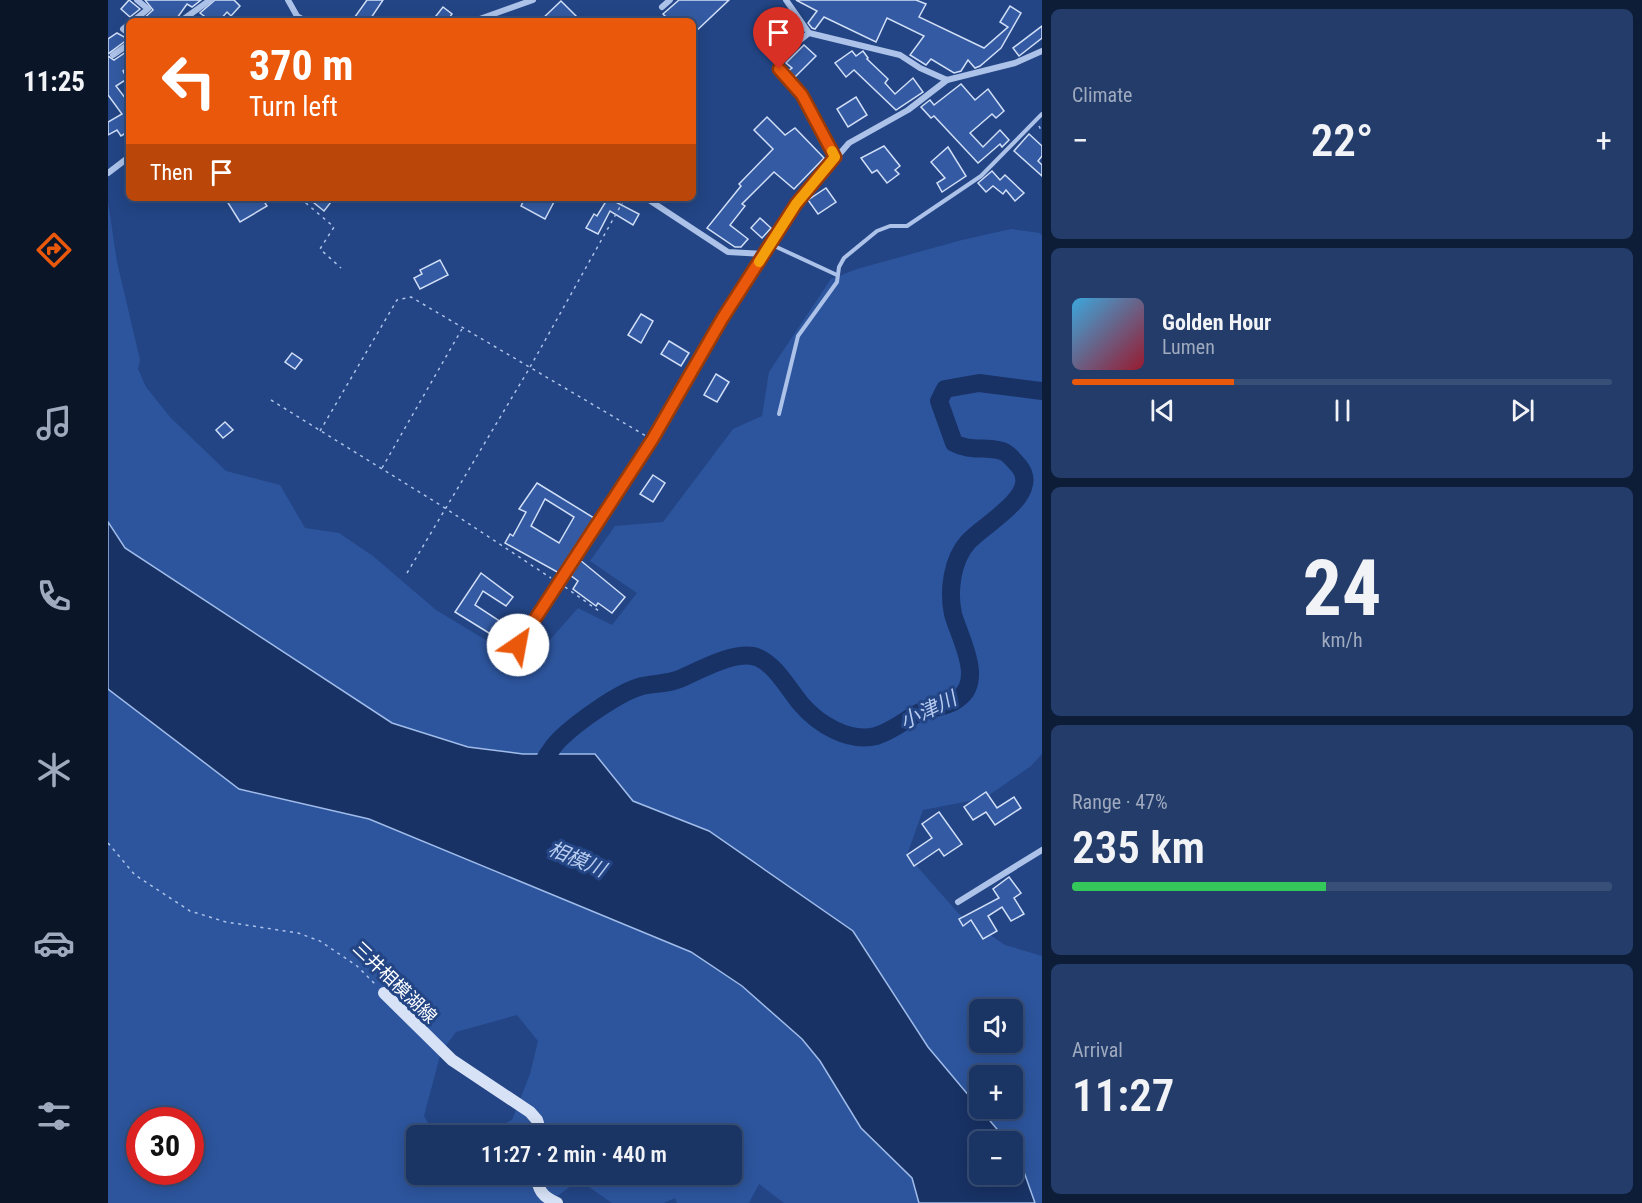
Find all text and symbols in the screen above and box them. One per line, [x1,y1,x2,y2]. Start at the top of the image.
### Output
pin [753,7,804,69]
icon: arrive [762,16,795,49]
text: 370 m [249,41,354,90]
icon: left [150,42,228,120]
text: 11:25 [23,66,85,98]
text: Climate [1072,83,1132,107]
text: Turn left [249,91,338,123]
text: 22° [1311,114,1373,167]
text: − [1072,121,1089,160]
text: + [1596,121,1612,160]
icon: arrive [205,156,238,189]
text: Then [150,160,193,185]
icon: directions [33,229,75,271]
text: Golden Hour [1162,310,1271,335]
text: Lumen [1162,335,1215,359]
icon: previous [1146,394,1179,427]
icon: pause [1326,394,1359,427]
icon: next [1506,394,1539,427]
icon: music [33,402,75,444]
text: 24 [1303,543,1381,634]
icon: phone [33,575,75,617]
position arrow [486,613,550,677]
text: km/h [1321,628,1363,652]
water label: 小津川 [896,685,962,734]
icon: climate [33,749,75,791]
text: Range · 47% [1072,790,1168,814]
text: 235 km [1072,821,1205,874]
water label: 相模川 [545,836,611,883]
icon: car [33,922,75,964]
street label: 三井相模湖線 [349,937,441,1027]
map controls [969,999,1023,1185]
button: sound [969,999,1023,1053]
text: Arrival [1072,1038,1123,1062]
button: + [969,1065,1023,1119]
text: 11:27 [1072,1069,1174,1122]
icon: filters [33,1095,75,1137]
speed limit sign: 30 [126,1107,204,1185]
button: − [969,1131,1023,1185]
text: 11:27 · 2 min · 440 m [481,1142,667,1167]

